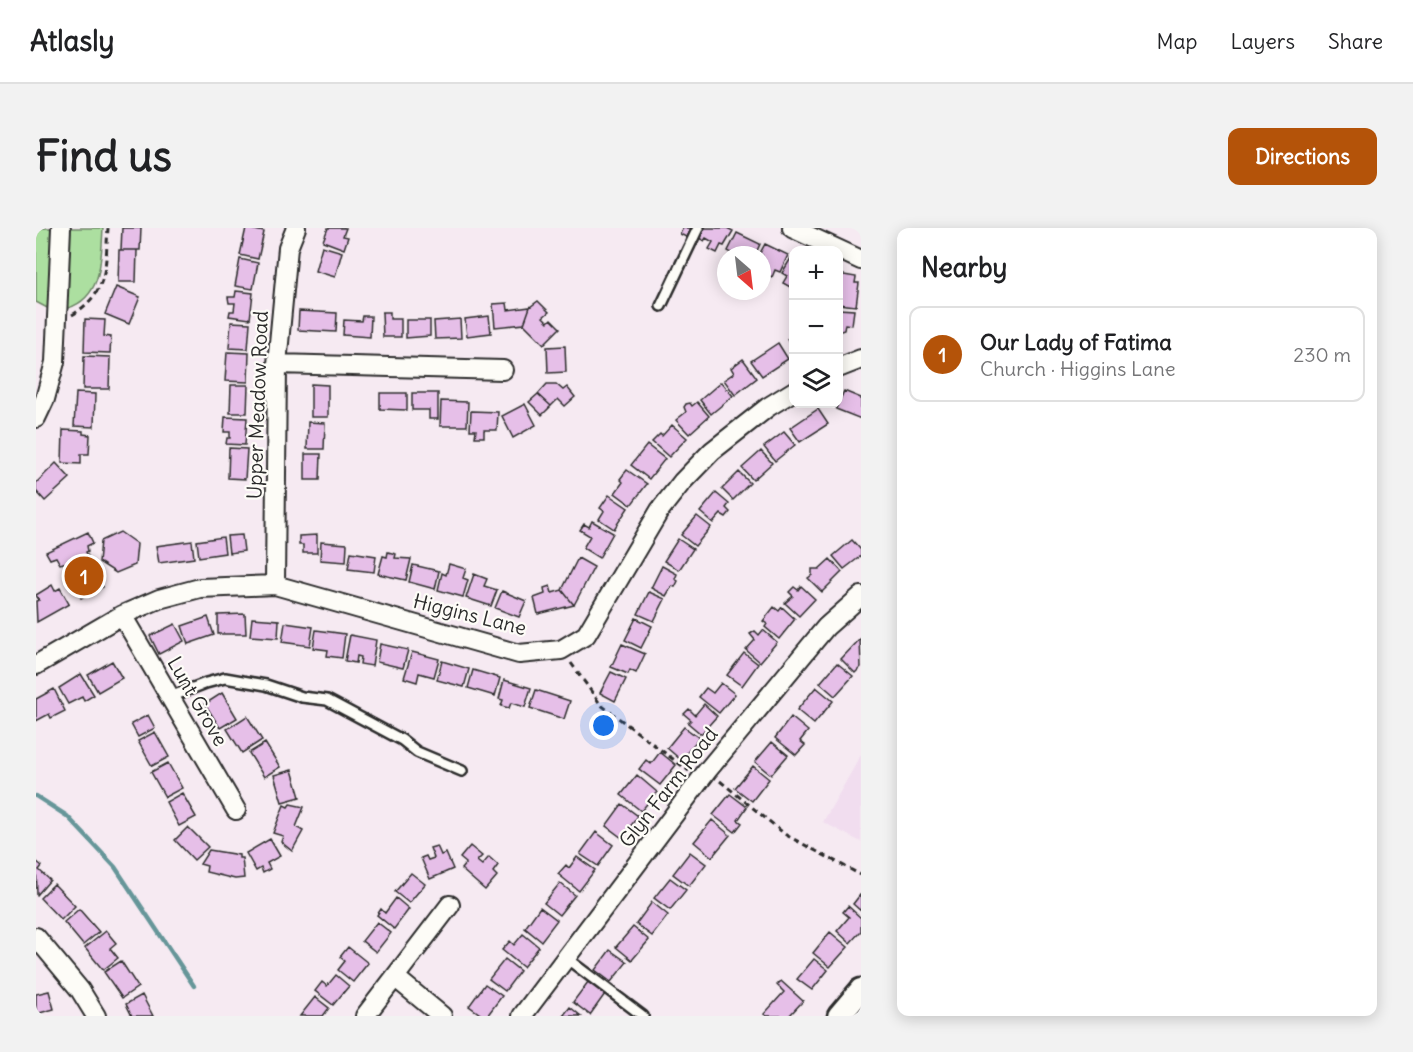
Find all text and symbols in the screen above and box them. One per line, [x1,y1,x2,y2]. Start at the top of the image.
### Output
text: Atlasly [30,23,114,59]
text: Map [1157,28,1197,55]
text: Layers [1230,28,1295,55]
text: Share [1328,28,1383,55]
button: Directions [1228,128,1377,185]
text: Find us [36,130,172,182]
north arrow [717,246,771,300]
map controls [789,246,843,408]
button: + [789,246,843,300]
text: Nearby [921,251,1007,284]
button: − [789,300,843,354]
street label: Upper Meadow Road [241,310,273,500]
text: Our Lady of Fatima [980,328,1172,356]
text: 1 [939,342,946,367]
text: 230 m [1293,342,1351,367]
button: layers [789,354,843,408]
text: Church · Higgins Lane [980,356,1176,381]
pin: 1 [64,554,104,598]
street label: Higgins Lane [411,588,529,640]
street label: Lunt Grove [162,652,234,750]
your location [589,711,618,740]
street label: Glyn Farm Road [613,722,723,852]

